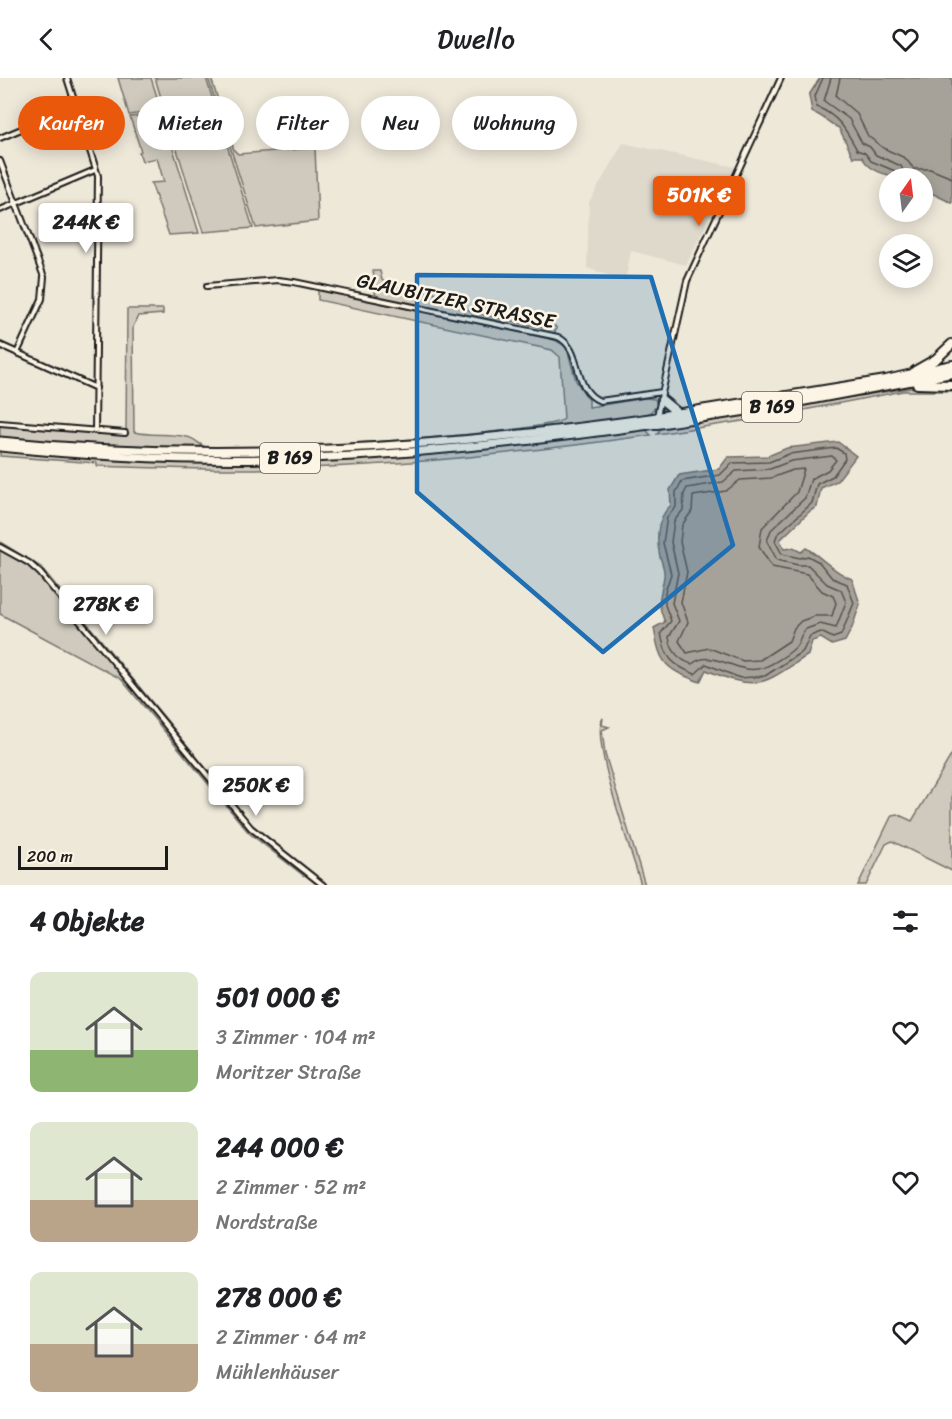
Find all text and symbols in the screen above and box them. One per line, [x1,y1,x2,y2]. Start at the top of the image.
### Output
text: Dwello [437,15,515,63]
icon: back [30,23,63,56]
icon: heart [889,23,922,56]
chip: Kaufen [18,96,125,150]
chip: Mieten [137,96,244,150]
chip: Filter [256,96,349,150]
chip: Neu [361,96,440,150]
chip: Wohnung [452,96,577,150]
north arrow [879,168,933,222]
map controls [879,168,933,288]
pin: 501K € [650,176,748,227]
text: 501K € [667,178,731,213]
pin: 244K € [37,203,135,254]
text: 244K € [52,205,120,240]
button: layers [879,234,933,288]
street label: GLAUBITZER STRASSE [354,263,560,340]
road number: B 169 [742,392,802,422]
road number: B 169 [260,443,320,473]
pin: 278K € [57,585,155,636]
text: 278K € [73,587,139,622]
pin: 250K € [207,766,305,817]
text: 250K € [222,768,290,803]
text: 200 m [27,842,73,871]
scale bar [18,843,168,870]
text: 4 Objekte [30,898,144,944]
icon: filters [889,905,922,938]
text: 501 000 € [216,974,340,1020]
icon: home [78,996,150,1068]
icon: heart [889,1016,922,1049]
text: 3 Zimmer · 104 m² [216,1020,376,1055]
text: Moritzer Straße [216,1055,361,1090]
text: 244 000 € [216,1124,344,1170]
icon: home [78,1146,150,1218]
icon: heart [889,1166,922,1199]
text: 2 Zimmer · 52 m² [216,1170,366,1205]
text: Nordstraße [216,1205,317,1240]
text: 278 000 € [216,1274,342,1320]
icon: home [78,1296,150,1368]
icon: heart [889,1316,922,1349]
text: 2 Zimmer · 64 m² [216,1320,366,1355]
text: Mühlenhäuser [216,1355,339,1390]

